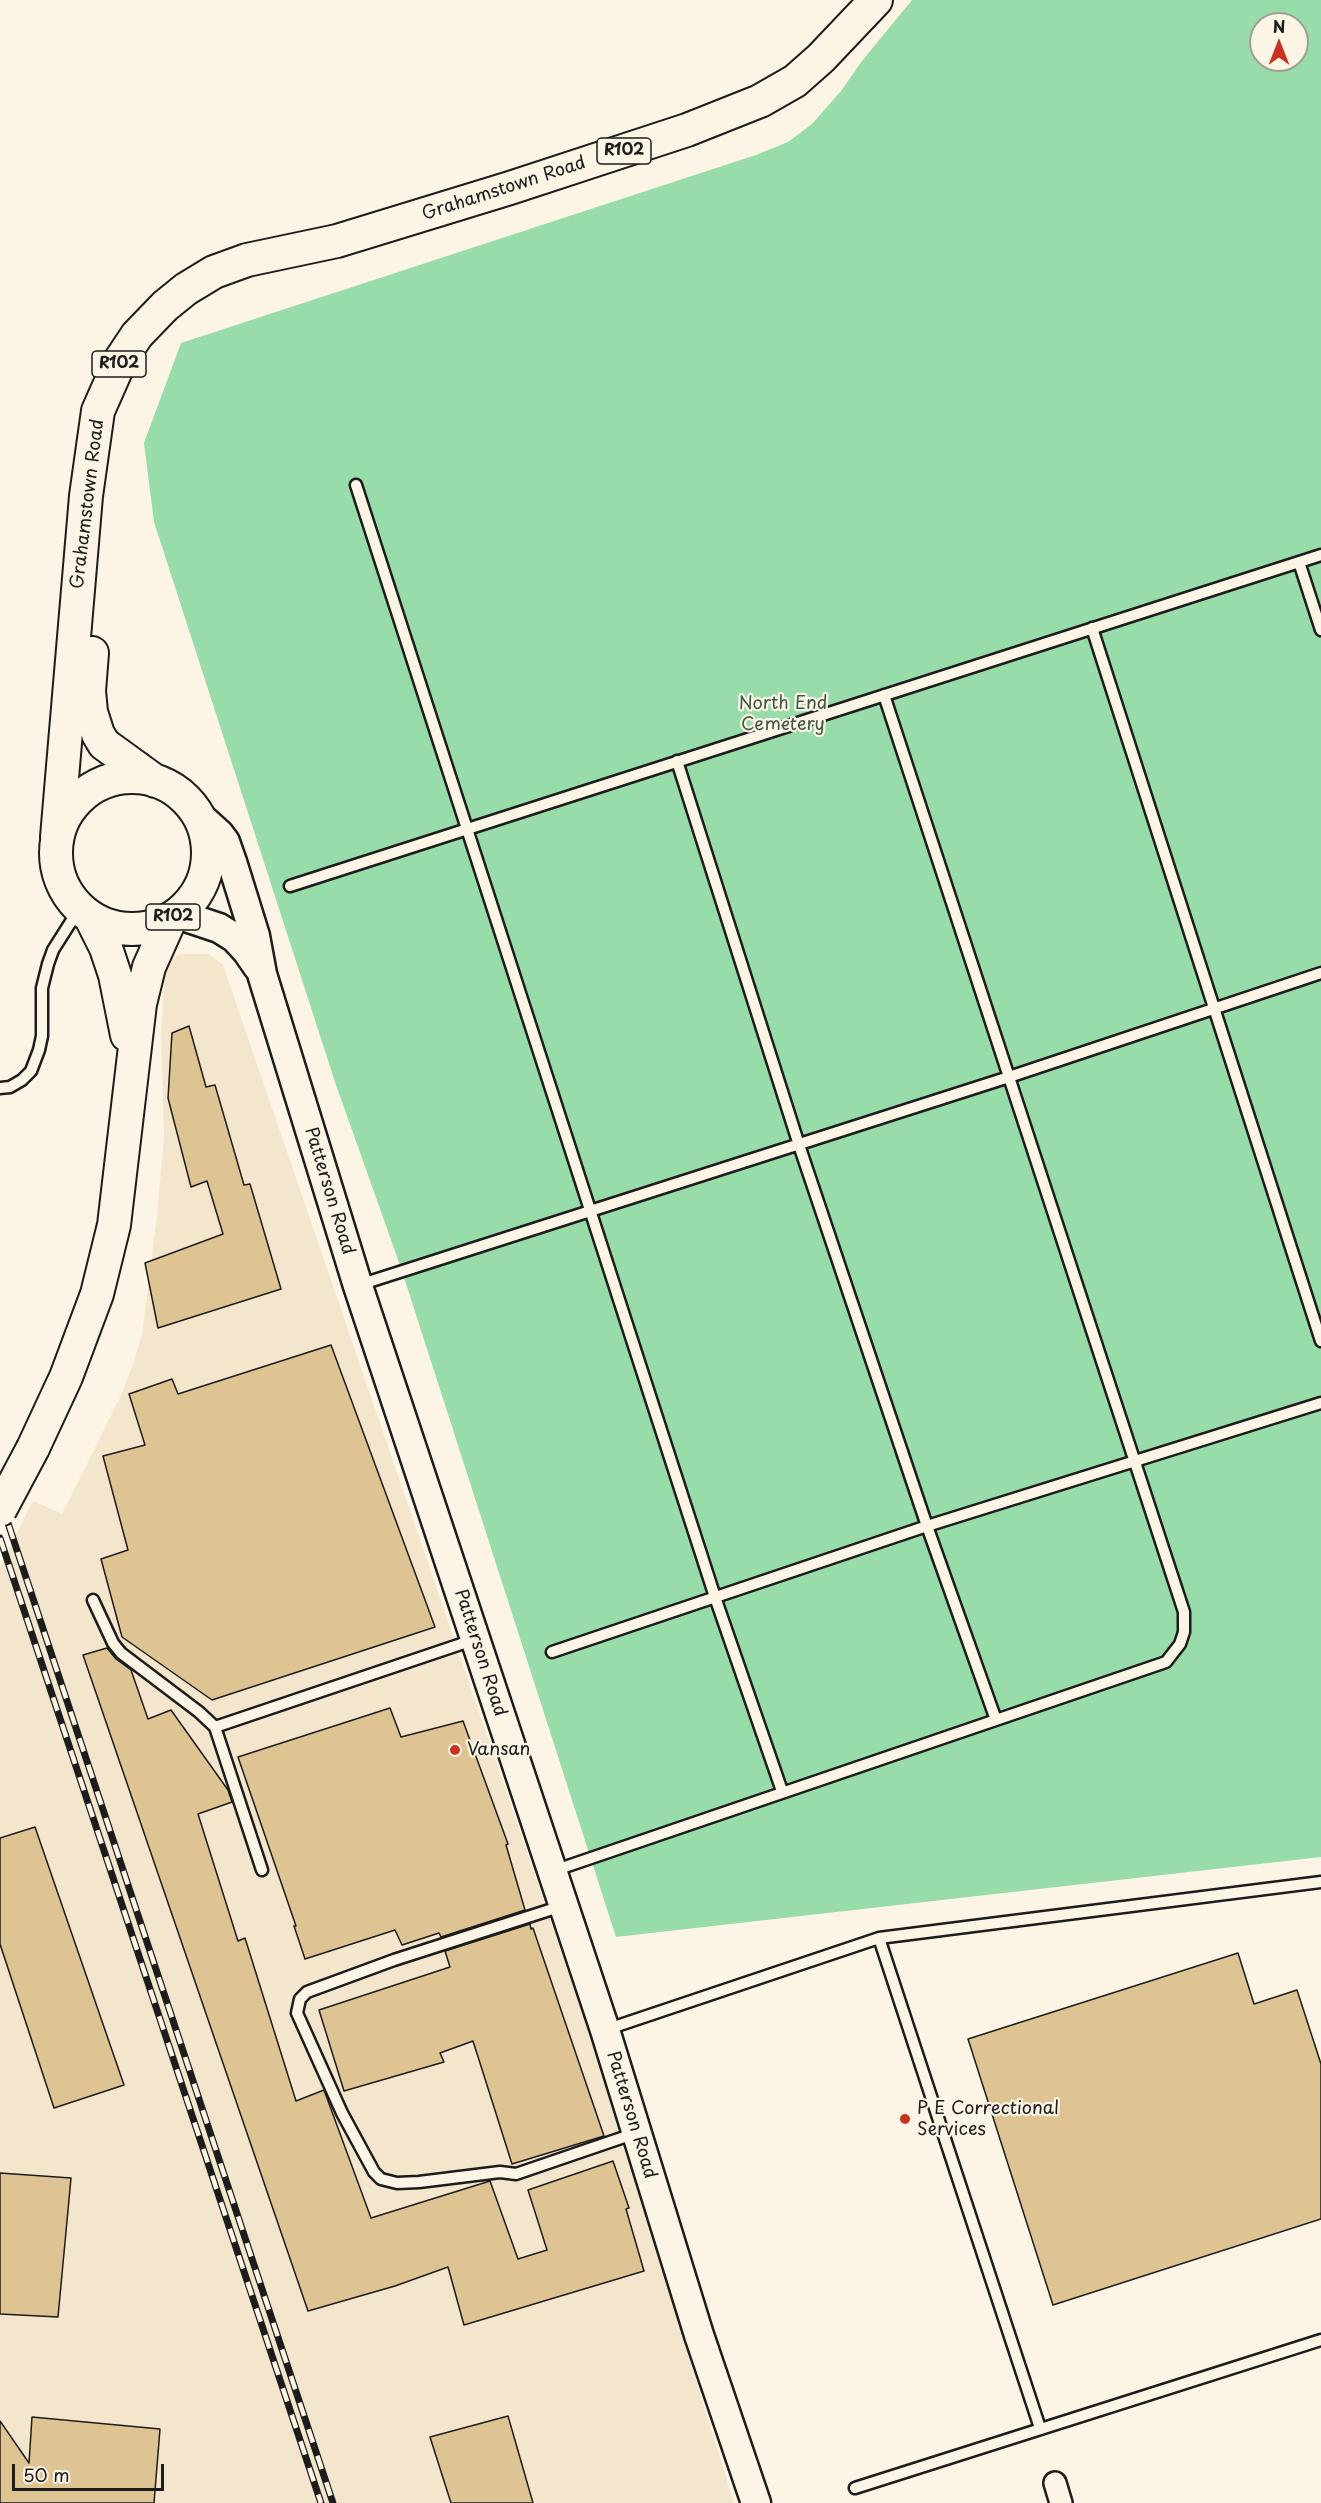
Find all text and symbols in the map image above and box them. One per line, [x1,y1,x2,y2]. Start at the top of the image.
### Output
north arrow [1249,12,1309,72]
text: N [1273,14,1285,38]
road number: R102 [597,138,651,164]
street label: Grahamstown Road [419,152,589,226]
road number: R102 [92,351,146,377]
street label: Grahamstown Road [67,418,109,590]
park label: North End Cemetery [739,693,827,736]
road number: R102 [146,904,200,930]
street label: Patterson Road [299,1125,359,1257]
street label: Patterson Road [449,1587,511,1719]
place label: Vansan [467,1739,530,1761]
marker: Vansan [448,1743,462,1757]
street label: Patterson Road [601,2049,661,2181]
place label: P E Correctional Services [917,2098,1059,2140]
marker: P E Correctional Services [898,2112,912,2126]
scale bar [15,2452,166,2490]
text: 50 m [23,2461,70,2488]

